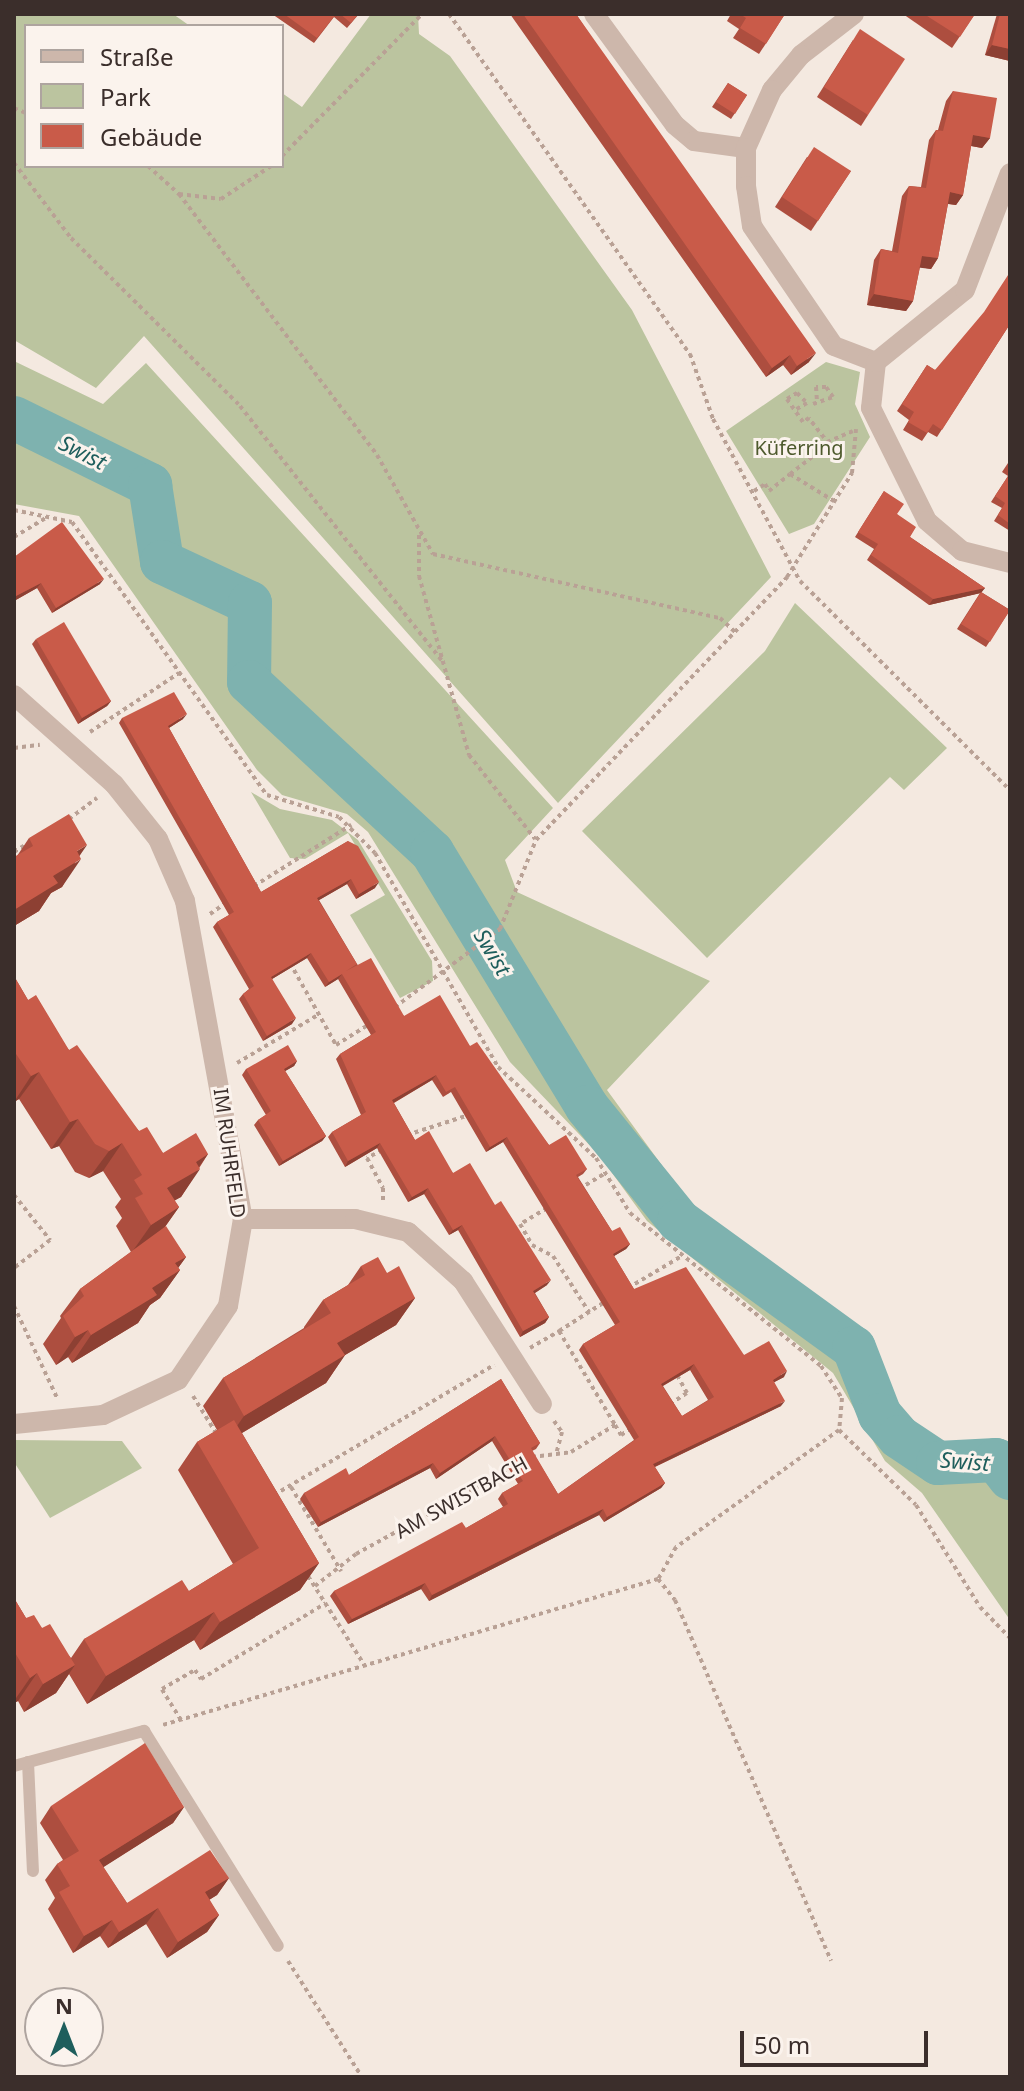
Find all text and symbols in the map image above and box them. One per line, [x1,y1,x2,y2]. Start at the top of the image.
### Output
legend [24,24,284,168]
text: Straße [100,40,173,73]
text: Park [100,80,151,113]
text: Gebäude [100,120,202,153]
water label: Swist [55,429,111,475]
park label: Küferring [754,435,844,459]
water label: Swist [469,924,517,980]
street label: IM RUHRFELD [209,1086,251,1220]
water label: Swist [939,1446,991,1476]
street label: AM SWISTBACH [391,1451,531,1543]
north arrow [24,1987,104,2067]
text: N [55,1990,73,2020]
scale bar [744,2015,932,2065]
text: 50 m [754,2028,810,2061]

